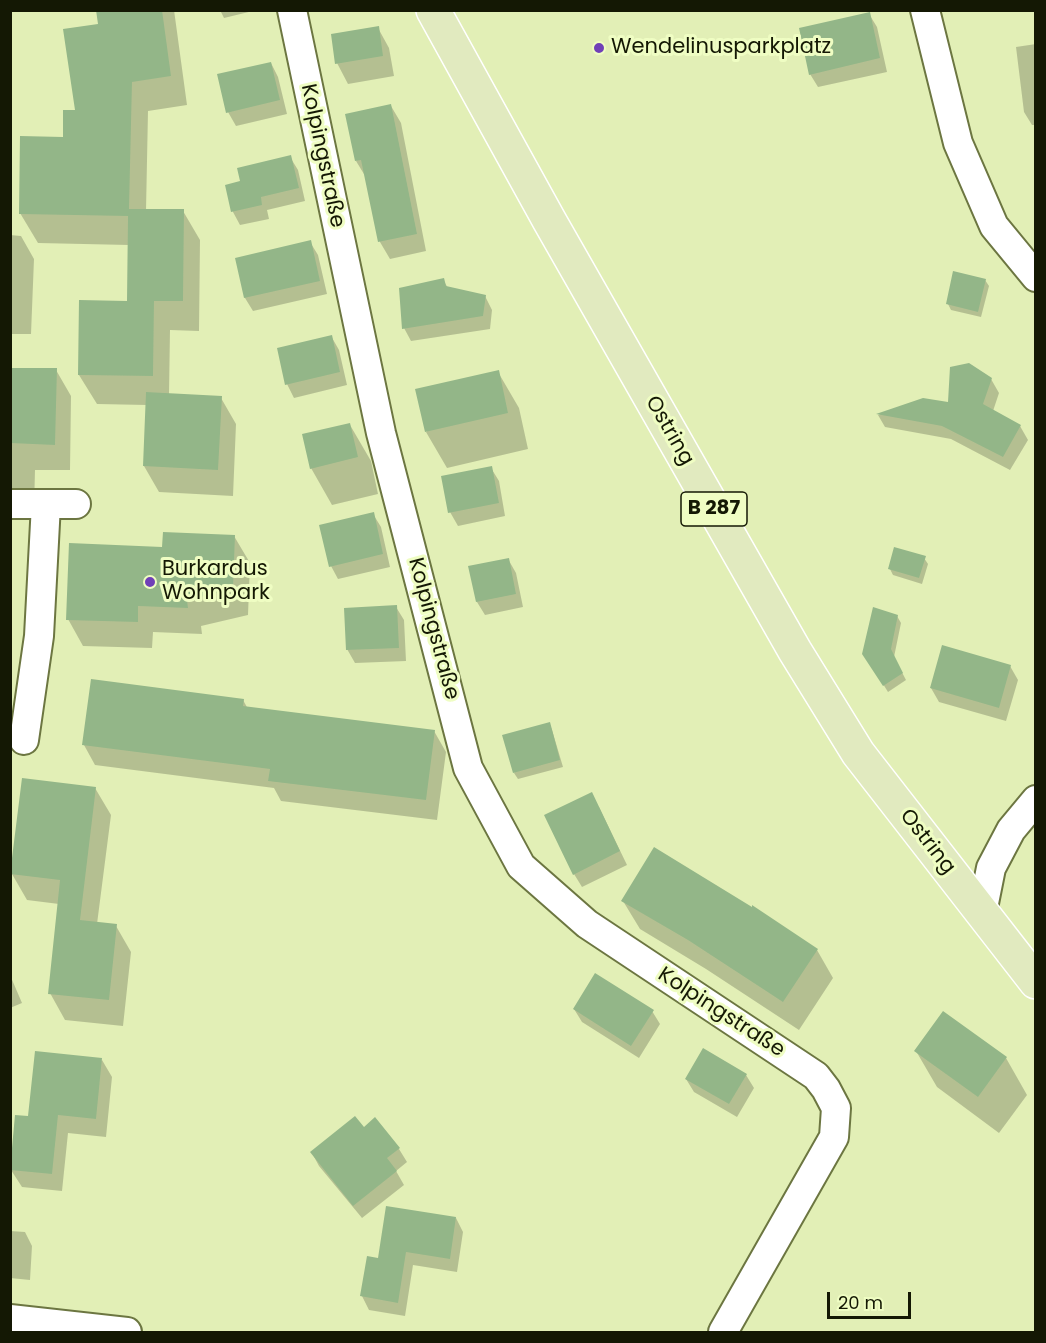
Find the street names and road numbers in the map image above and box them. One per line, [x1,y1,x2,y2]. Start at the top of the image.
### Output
street label: Kolpingstraße [294,82,350,230]
street label: Ostring [639,392,699,470]
road number: B 287 [681,492,747,526]
street label: Kolpingstraße [402,555,464,703]
street label: Ostring [894,804,960,880]
street label: Kolpingstraße [653,963,789,1063]

